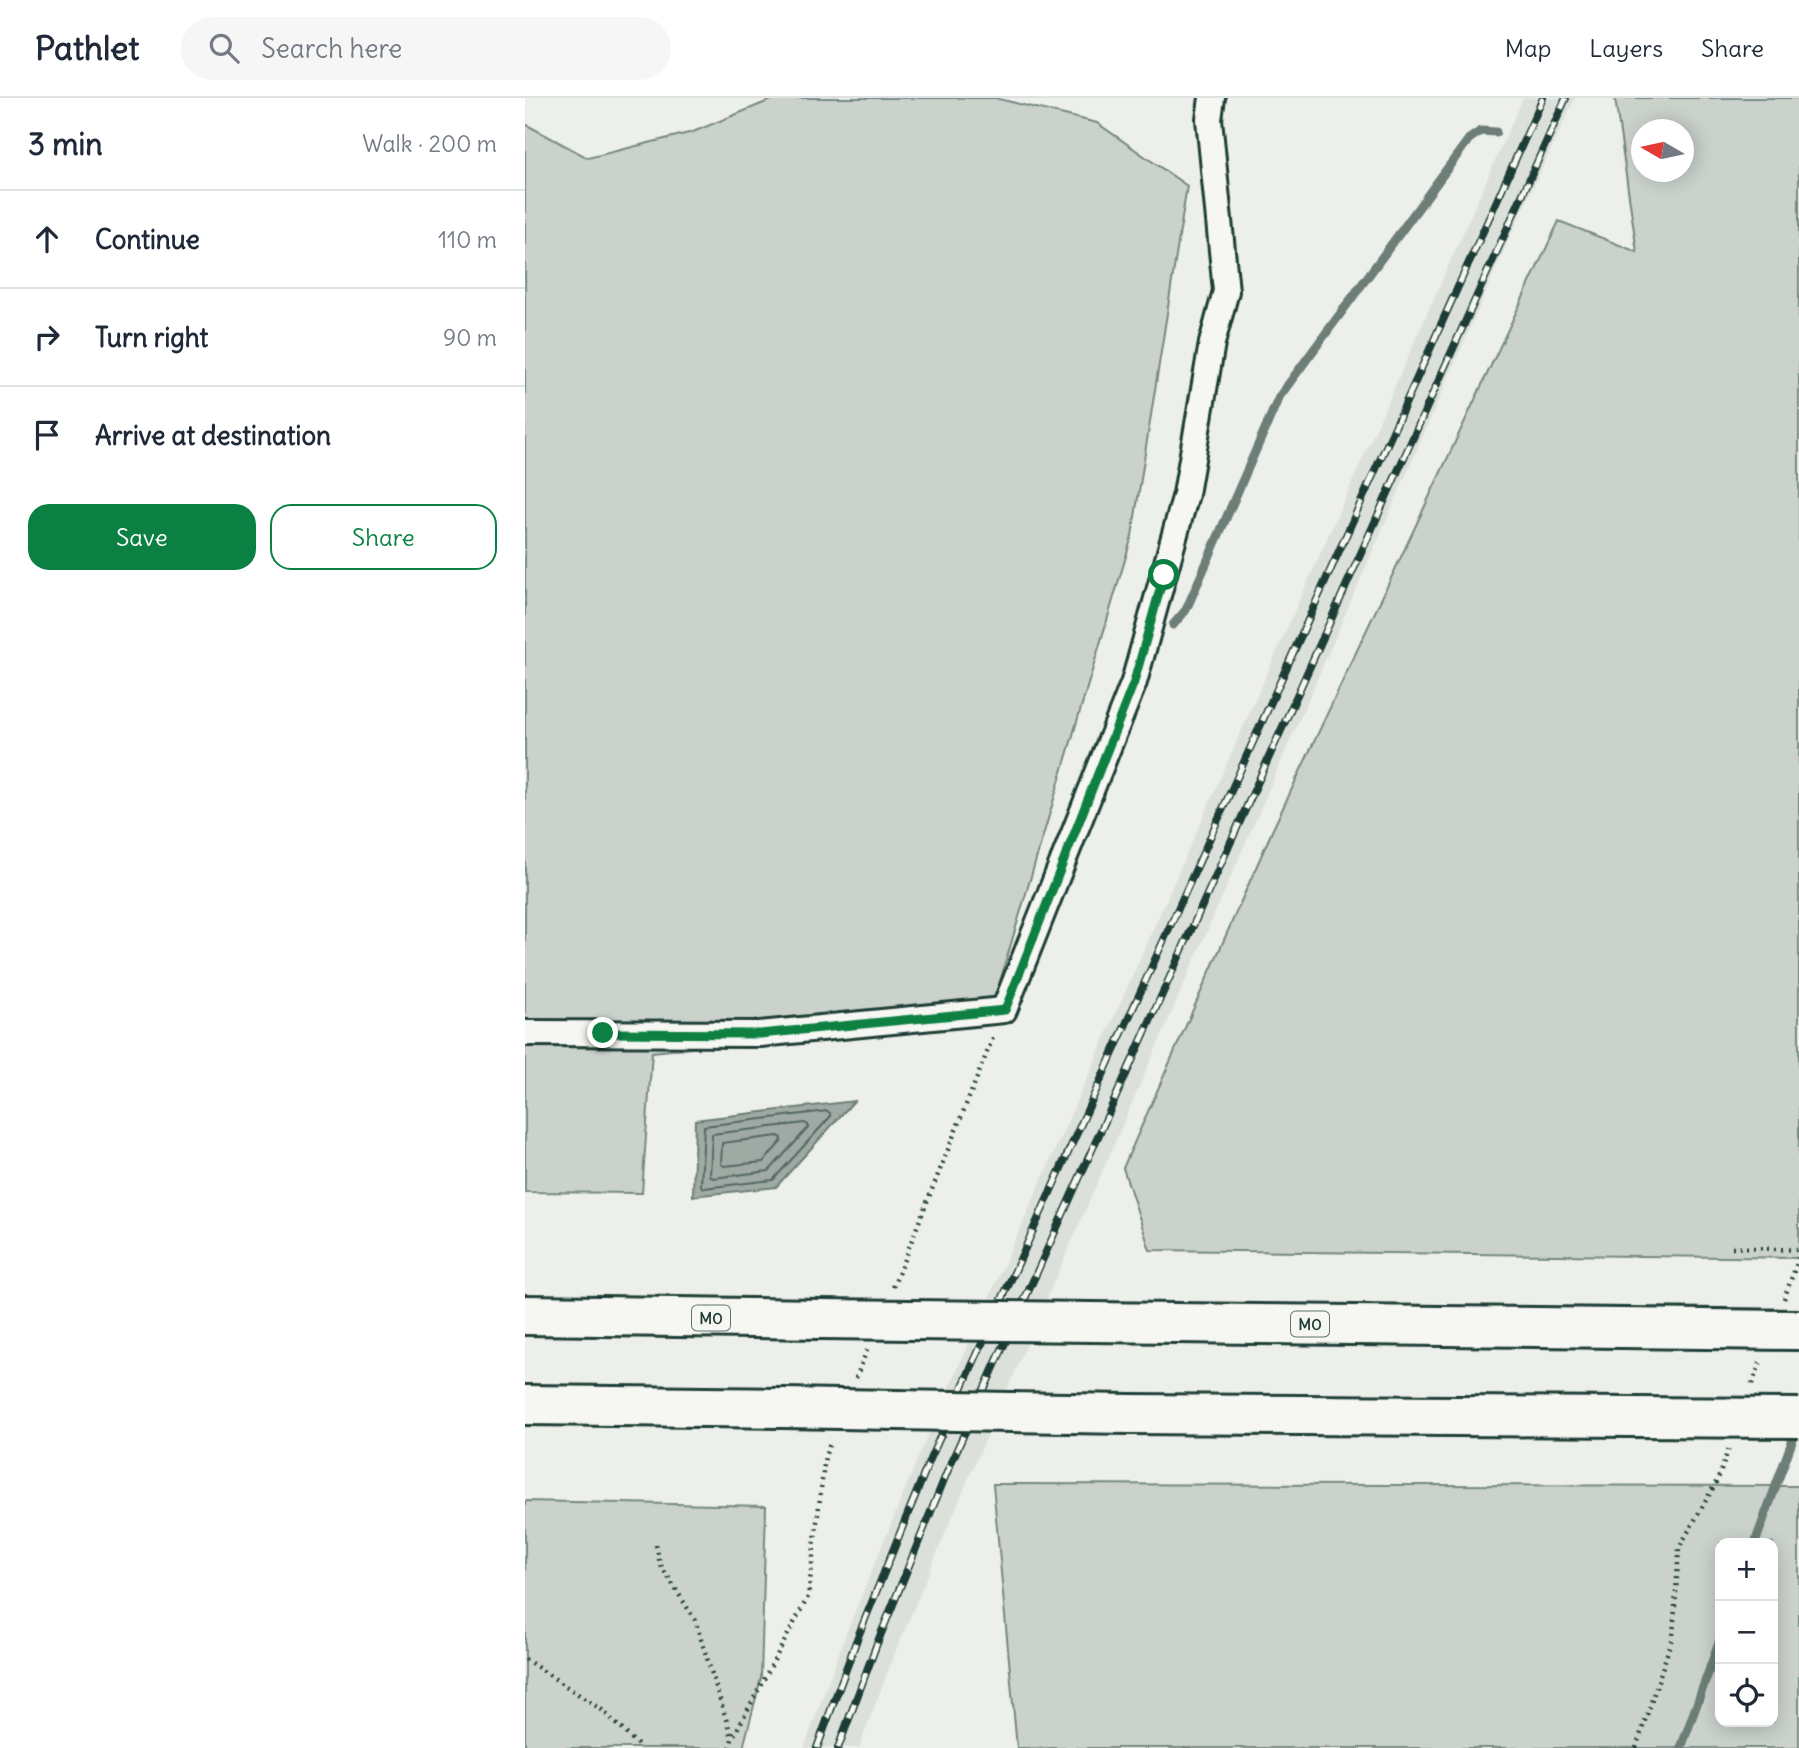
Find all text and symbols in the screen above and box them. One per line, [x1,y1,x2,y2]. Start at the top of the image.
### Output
search box [181,17,671,80]
text: Pathlet [35,27,139,69]
icon: search [205,29,243,67]
text: Search here [261,32,402,65]
text: Map [1505,33,1551,63]
text: Layers [1589,33,1663,63]
text: Share [1701,33,1764,63]
north arrow [1631,119,1694,182]
text: 3 min [28,125,103,163]
text: Walk · 200 m [362,129,497,158]
icon: ahead [28,220,66,258]
text: Continue [95,223,200,256]
text: 110 m [438,225,497,254]
icon: right [28,318,66,356]
text: Turn right [95,321,208,354]
text: 90 m [443,323,497,352]
icon: arrive [28,416,66,454]
text: Arrive at destination [95,419,331,452]
button: Save [28,504,256,570]
button: Share [270,504,497,570]
route start [1148,559,1179,590]
route end [587,1017,618,1048]
road number: M0 [692,1306,730,1330]
road number: M0 [1291,1312,1329,1336]
map controls [1715,1538,1778,1727]
button: + [1715,1538,1778,1601]
button: − [1715,1601,1778,1664]
button: locate [1715,1664,1778,1727]

